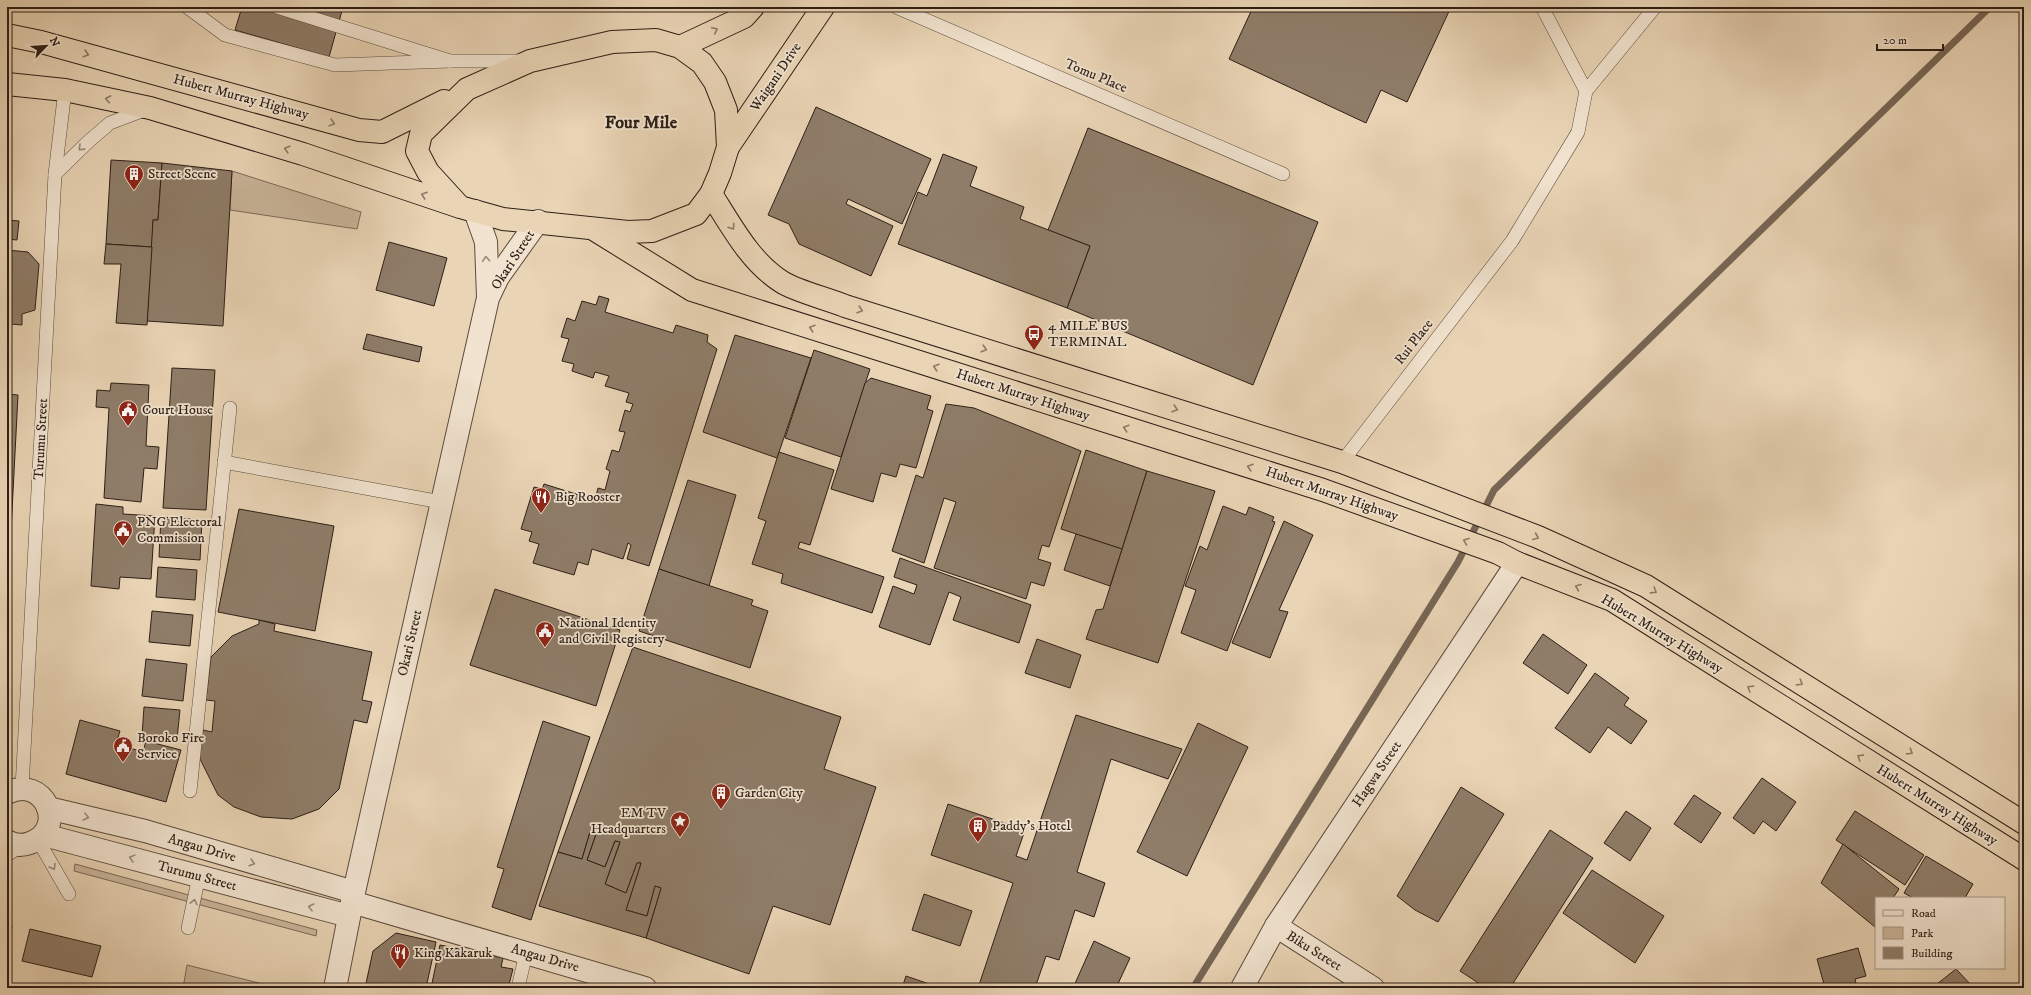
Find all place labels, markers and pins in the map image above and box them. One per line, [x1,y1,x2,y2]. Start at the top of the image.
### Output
building icon: Street Scene [123,163,145,191]
place label: Street Scene [148,165,217,183]
place label: 4 MILE BUS TERMINAL [1048,317,1128,351]
bus stop icon: 4 MILE BUS TERMINAL [1023,323,1045,351]
public building icon: Court House [117,399,139,427]
place label: Court House [142,401,213,419]
restaurant icon: Big Rooster [530,486,552,514]
place label: Big Rooster [555,488,621,506]
place label: PNG Electoral Commission [137,513,223,547]
public building icon: PNG Electoral Commission [112,519,134,547]
place label: National Identity and Civil Registery [559,614,665,648]
public building icon: National Identity and Civil Registery [534,620,556,648]
place label: Boroko Fire Service [137,729,205,763]
public building icon: Boroko Fire Service [112,735,134,763]
building icon: Garden City [710,782,732,810]
place label: Garden City [735,784,803,802]
place label: EM TV Headquarters [591,804,667,838]
place icon: EM TV Headquarters [669,810,691,838]
building icon: Paddy's Hotel [967,815,989,843]
place label: Paddy's Hotel [992,817,1071,835]
restaurant icon: King Kakaruk [389,942,411,970]
place label: King Kakaruk [414,944,492,962]

